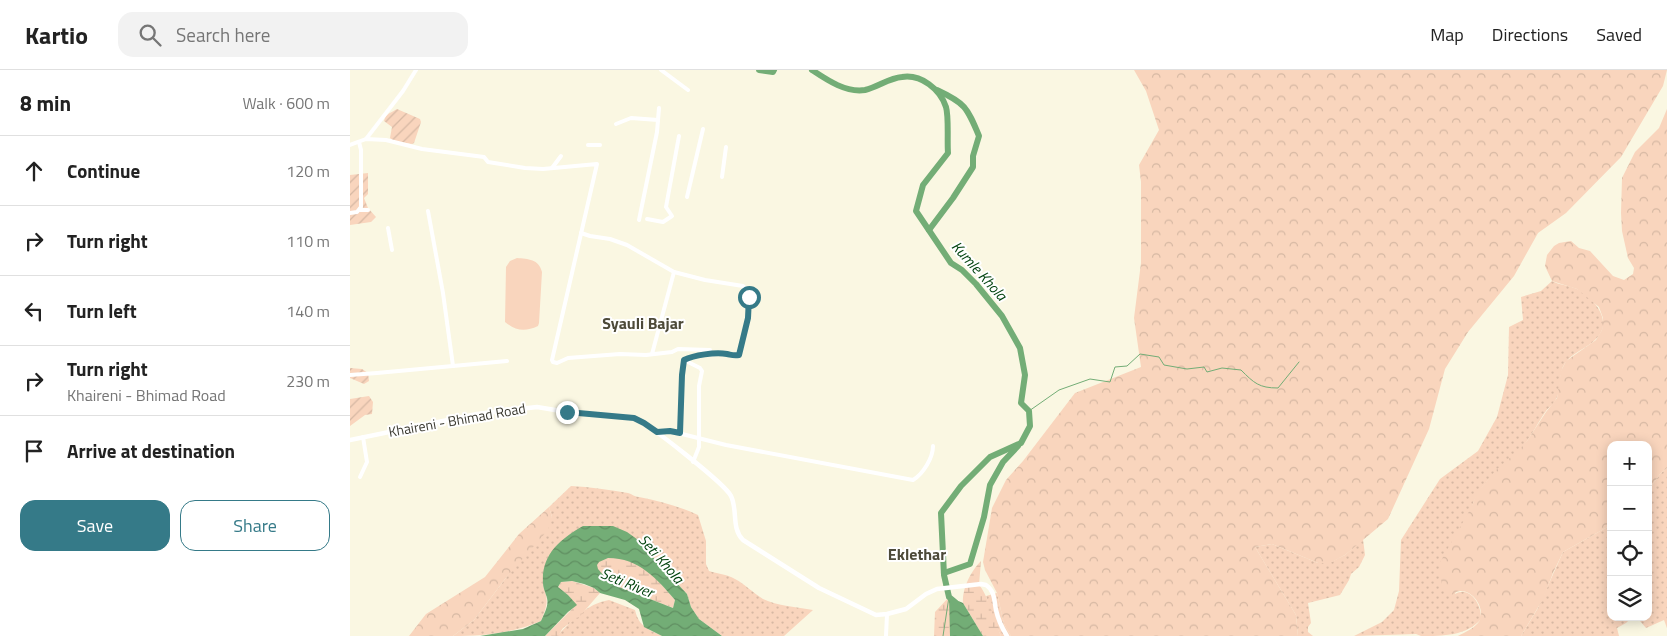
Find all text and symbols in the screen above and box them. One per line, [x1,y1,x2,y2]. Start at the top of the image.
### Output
search box [118,12,468,57]
text: Kartio [25,17,88,53]
text: Search here [176,20,270,49]
icon: search [136,21,164,49]
text: Map [1430,21,1464,48]
text: Directions [1492,21,1568,48]
text: Saved [1596,21,1642,48]
text: 8 min [20,87,71,119]
text: Walk · 600 m [242,91,330,115]
text: Continue [67,156,140,185]
icon: ahead [20,157,48,185]
text: 120 m [286,159,330,183]
text: Turn right [67,226,148,255]
icon: right [20,227,48,255]
text: 110 m [286,229,330,253]
water label: Kumle Khola [946,236,1014,307]
route start [738,286,761,309]
text: Turn left [67,296,137,325]
icon: left [20,297,48,325]
text: 140 m [286,299,330,323]
district label: Syauli Bajar [602,311,684,335]
text: Turn right [67,354,148,383]
icon: right [20,367,48,395]
text: 230 m [286,369,330,393]
text: Khaireni - Bhimad Road [67,383,226,407]
street label: Khaireni - Bhimad Road [387,397,527,442]
route end [556,401,579,424]
text: Arrive at destination [67,436,235,465]
icon: arrive [20,437,48,465]
map controls [1607,441,1652,621]
button: + [1607,441,1652,486]
button: − [1607,486,1652,531]
button: Save [20,500,170,551]
button: Share [180,500,330,551]
water label: Seti Khola [633,529,690,590]
button: locate [1607,531,1652,576]
district label: Eklethar [888,542,946,566]
water label: Seti River [597,561,659,604]
button: layers [1607,576,1652,621]

